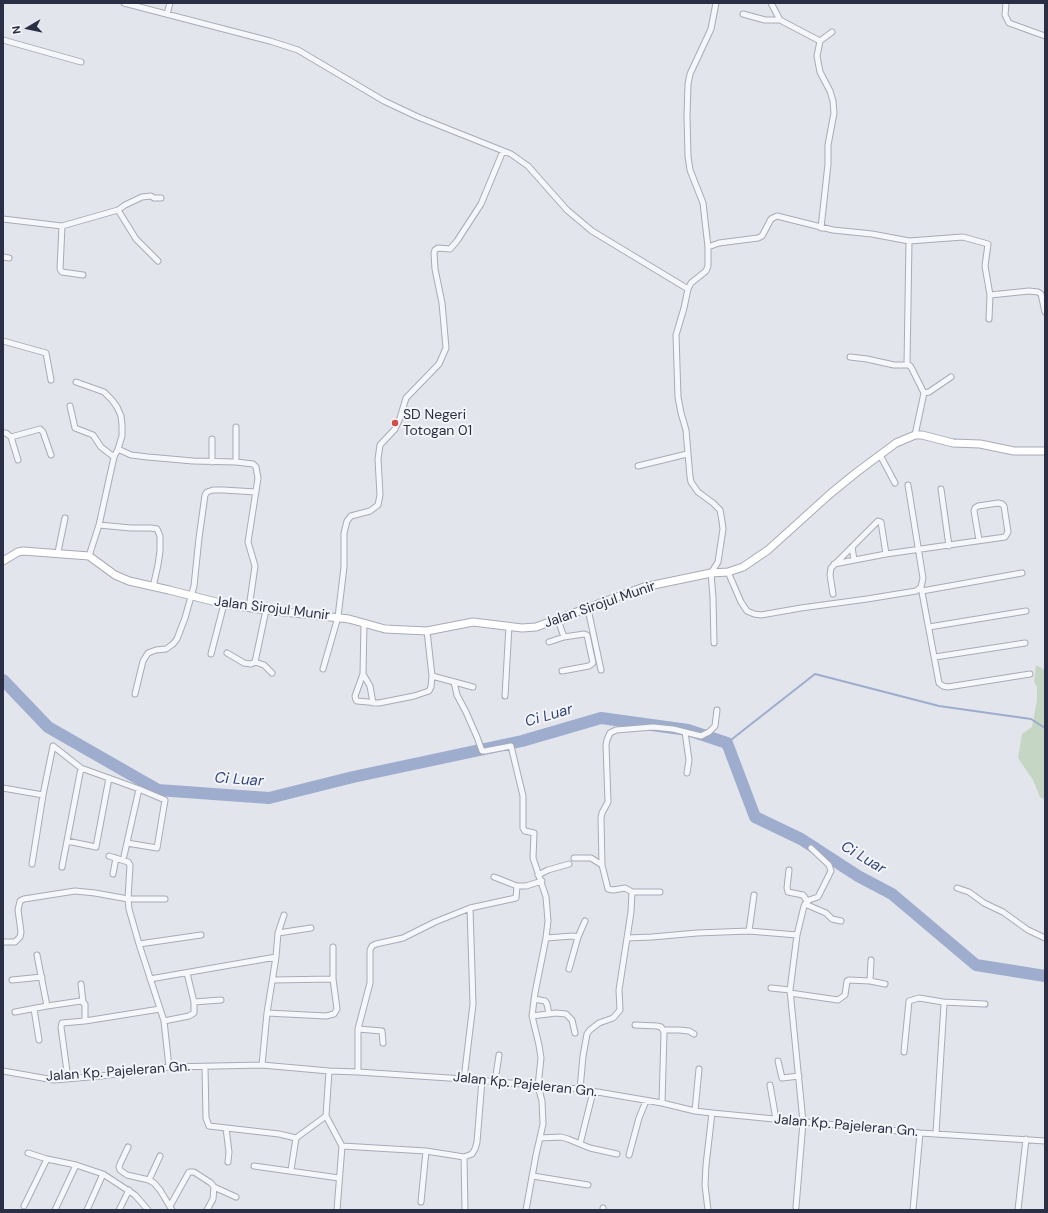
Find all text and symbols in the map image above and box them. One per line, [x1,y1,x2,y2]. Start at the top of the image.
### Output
north arrow [8,8,48,48]
text: N [9,25,24,35]
place label: SD Negeri Totogan 01 [403,407,472,440]
marker: SD Negeri Totogan 01 [390,418,400,428]
street label: Jalan Sirojul Munir [542,578,658,632]
street label: Jalan Sirojul Munir [213,594,331,624]
water label: Ci Luar [523,701,575,731]
water label: Ci Luar [214,769,264,791]
water label: Ci Luar [837,838,889,878]
street label: Jalan Kp. Pajeleran Gn. [45,1059,191,1085]
street label: Jalan Kp. Pajeleran Gn. [452,1069,598,1101]
street label: Jalan Kp. Pajeleran Gn. [773,1111,919,1141]

